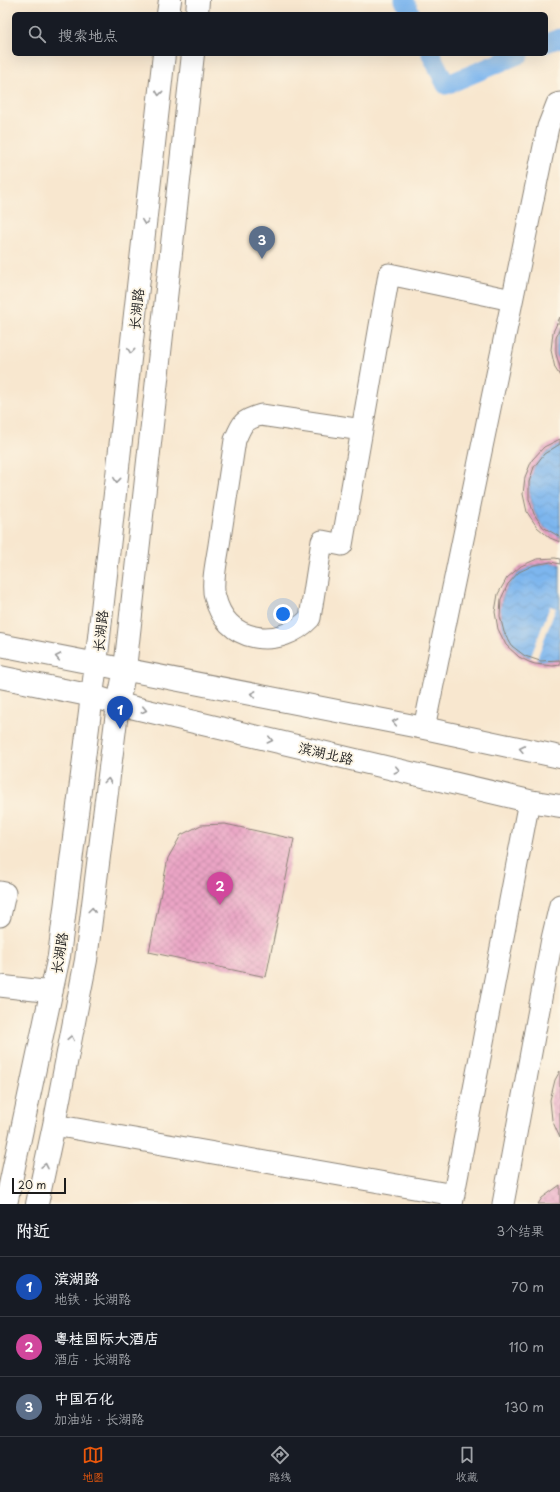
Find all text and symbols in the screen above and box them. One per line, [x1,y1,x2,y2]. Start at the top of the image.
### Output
search box [12,12,548,56]
icon: search [26,23,48,45]
text: 搜索地点 [58,23,118,46]
one-way arrow [155,90,164,96]
one-way arrow [141,219,150,225]
pin: 3 [249,226,275,259]
street label: 长湖路 [123,287,149,331]
one-way arrow [127,348,136,354]
one-way arrow [113,477,122,483]
your location [273,604,293,624]
street label: 长湖路 [87,609,113,653]
one-way arrow [55,653,61,661]
one-way arrow [250,691,256,699]
pin: 1 [107,696,133,729]
one-way arrow [140,706,147,714]
one-way arrow [391,718,398,727]
one-way arrow [267,736,273,744]
street label: 滨湖北路 [296,736,356,770]
one-way arrow [519,745,525,753]
one-way arrow [394,765,400,773]
one-way arrow [104,778,113,784]
pin: 2 [207,872,233,905]
one-way arrow [87,907,96,913]
street label: 长湖路 [45,931,73,975]
one-way arrow [66,1035,74,1042]
one-way arrow [41,1163,49,1169]
scale bar [12,1176,66,1195]
text: 20 m [18,1176,46,1193]
text: 附近 [16,1217,50,1243]
text: 3个结果 [496,1221,544,1240]
text: 滨湖路 [54,1266,99,1289]
text: 1 [26,1277,32,1296]
text: 70 m [511,1277,544,1296]
text: 地铁 · 长湖路 [54,1289,131,1308]
text: 粤桂国际大酒店 [54,1326,159,1349]
text: 2 [24,1337,34,1356]
text: 110 m [509,1337,544,1356]
text: 酒店 · 长湖路 [54,1349,131,1368]
text: 中国石化 [54,1386,114,1409]
text: 3 [25,1397,33,1416]
text: 130 m [505,1397,544,1416]
text: 加油站 · 长湖路 [54,1409,144,1428]
tab: 地图 [82,1444,104,1485]
tab: 路线 [269,1444,291,1485]
tab: 收藏 [456,1444,478,1485]

